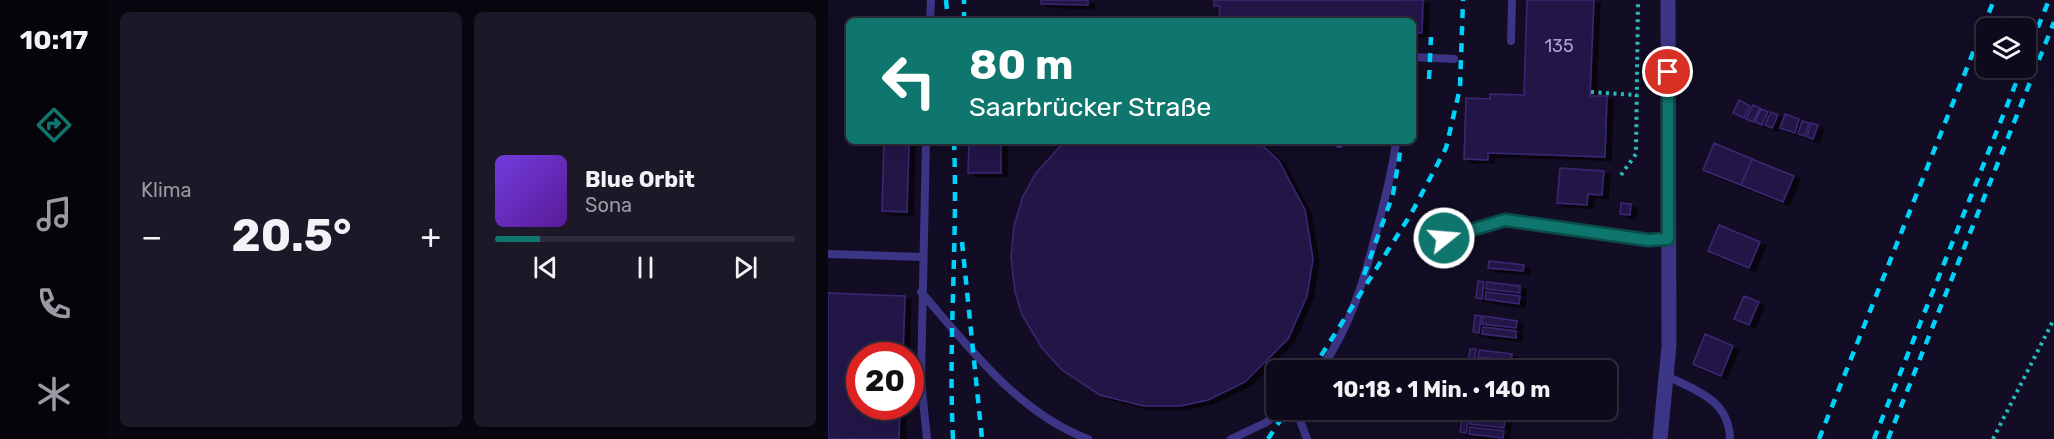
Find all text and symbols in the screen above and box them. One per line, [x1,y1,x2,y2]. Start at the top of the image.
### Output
map controls [1976,18,2036,78]
button: layers [1976,18,2036,78]
text: 10:17 [20,24,88,56]
house number: 135 [1544,35,1574,57]
text: 80 m [969,40,1073,90]
icon: left [870,42,948,120]
pin [1642,46,1693,97]
icon: arrive [1651,55,1684,88]
text: Saarbrücker Straße [969,91,1211,123]
icon: directions [33,104,75,146]
text: Blue Orbit [585,166,695,193]
text: Klima [141,178,192,202]
icon: music [33,193,75,235]
text: Sona [585,193,632,217]
position arrow [1412,206,1476,270]
text: 20.5° [232,209,351,262]
text: − [141,217,162,256]
text: + [420,217,441,256]
icon: previous [529,251,562,284]
icon: pause [629,251,662,284]
icon: next [729,251,762,284]
icon: phone [33,283,75,325]
speed limit sign: 20 [846,342,924,420]
icon: climate [33,373,75,415]
text: 10:18 · 1 Min. · 140 m [1333,376,1550,403]

